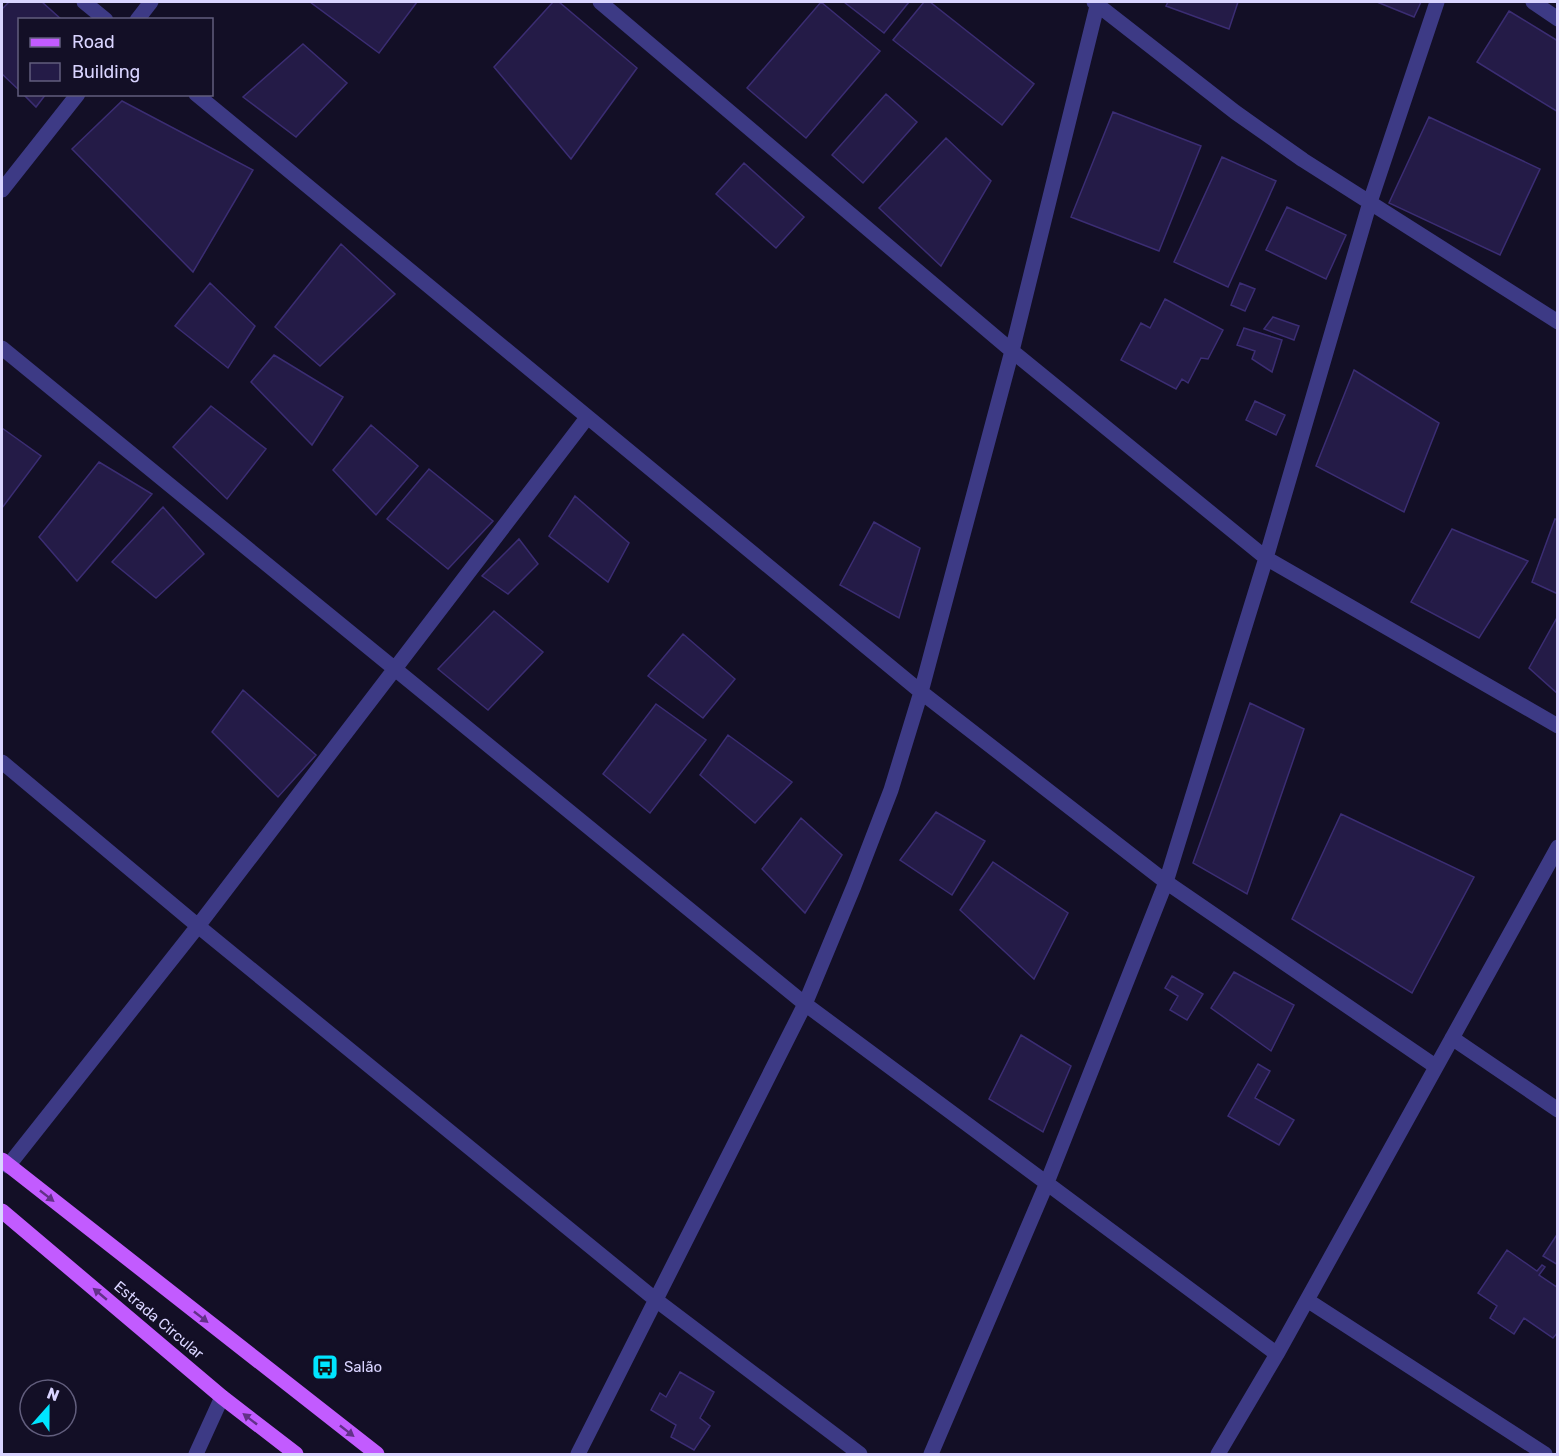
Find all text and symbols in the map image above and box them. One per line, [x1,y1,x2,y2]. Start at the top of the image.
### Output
legend [18,18,213,96]
text: Road [72,31,115,53]
text: Building [72,61,140,83]
one-way arrow [40,1190,55,1202]
street label: Estrada Circular [111,1277,208,1363]
one-way arrow [93,1288,108,1301]
one-way arrow [193,1310,208,1322]
bus stop icon: Salão [310,1352,340,1382]
place label: Salão [344,1358,382,1376]
north arrow [18,1378,78,1438]
text: N [44,1384,62,1405]
one-way arrow [242,1412,258,1425]
one-way arrow [339,1425,355,1438]

